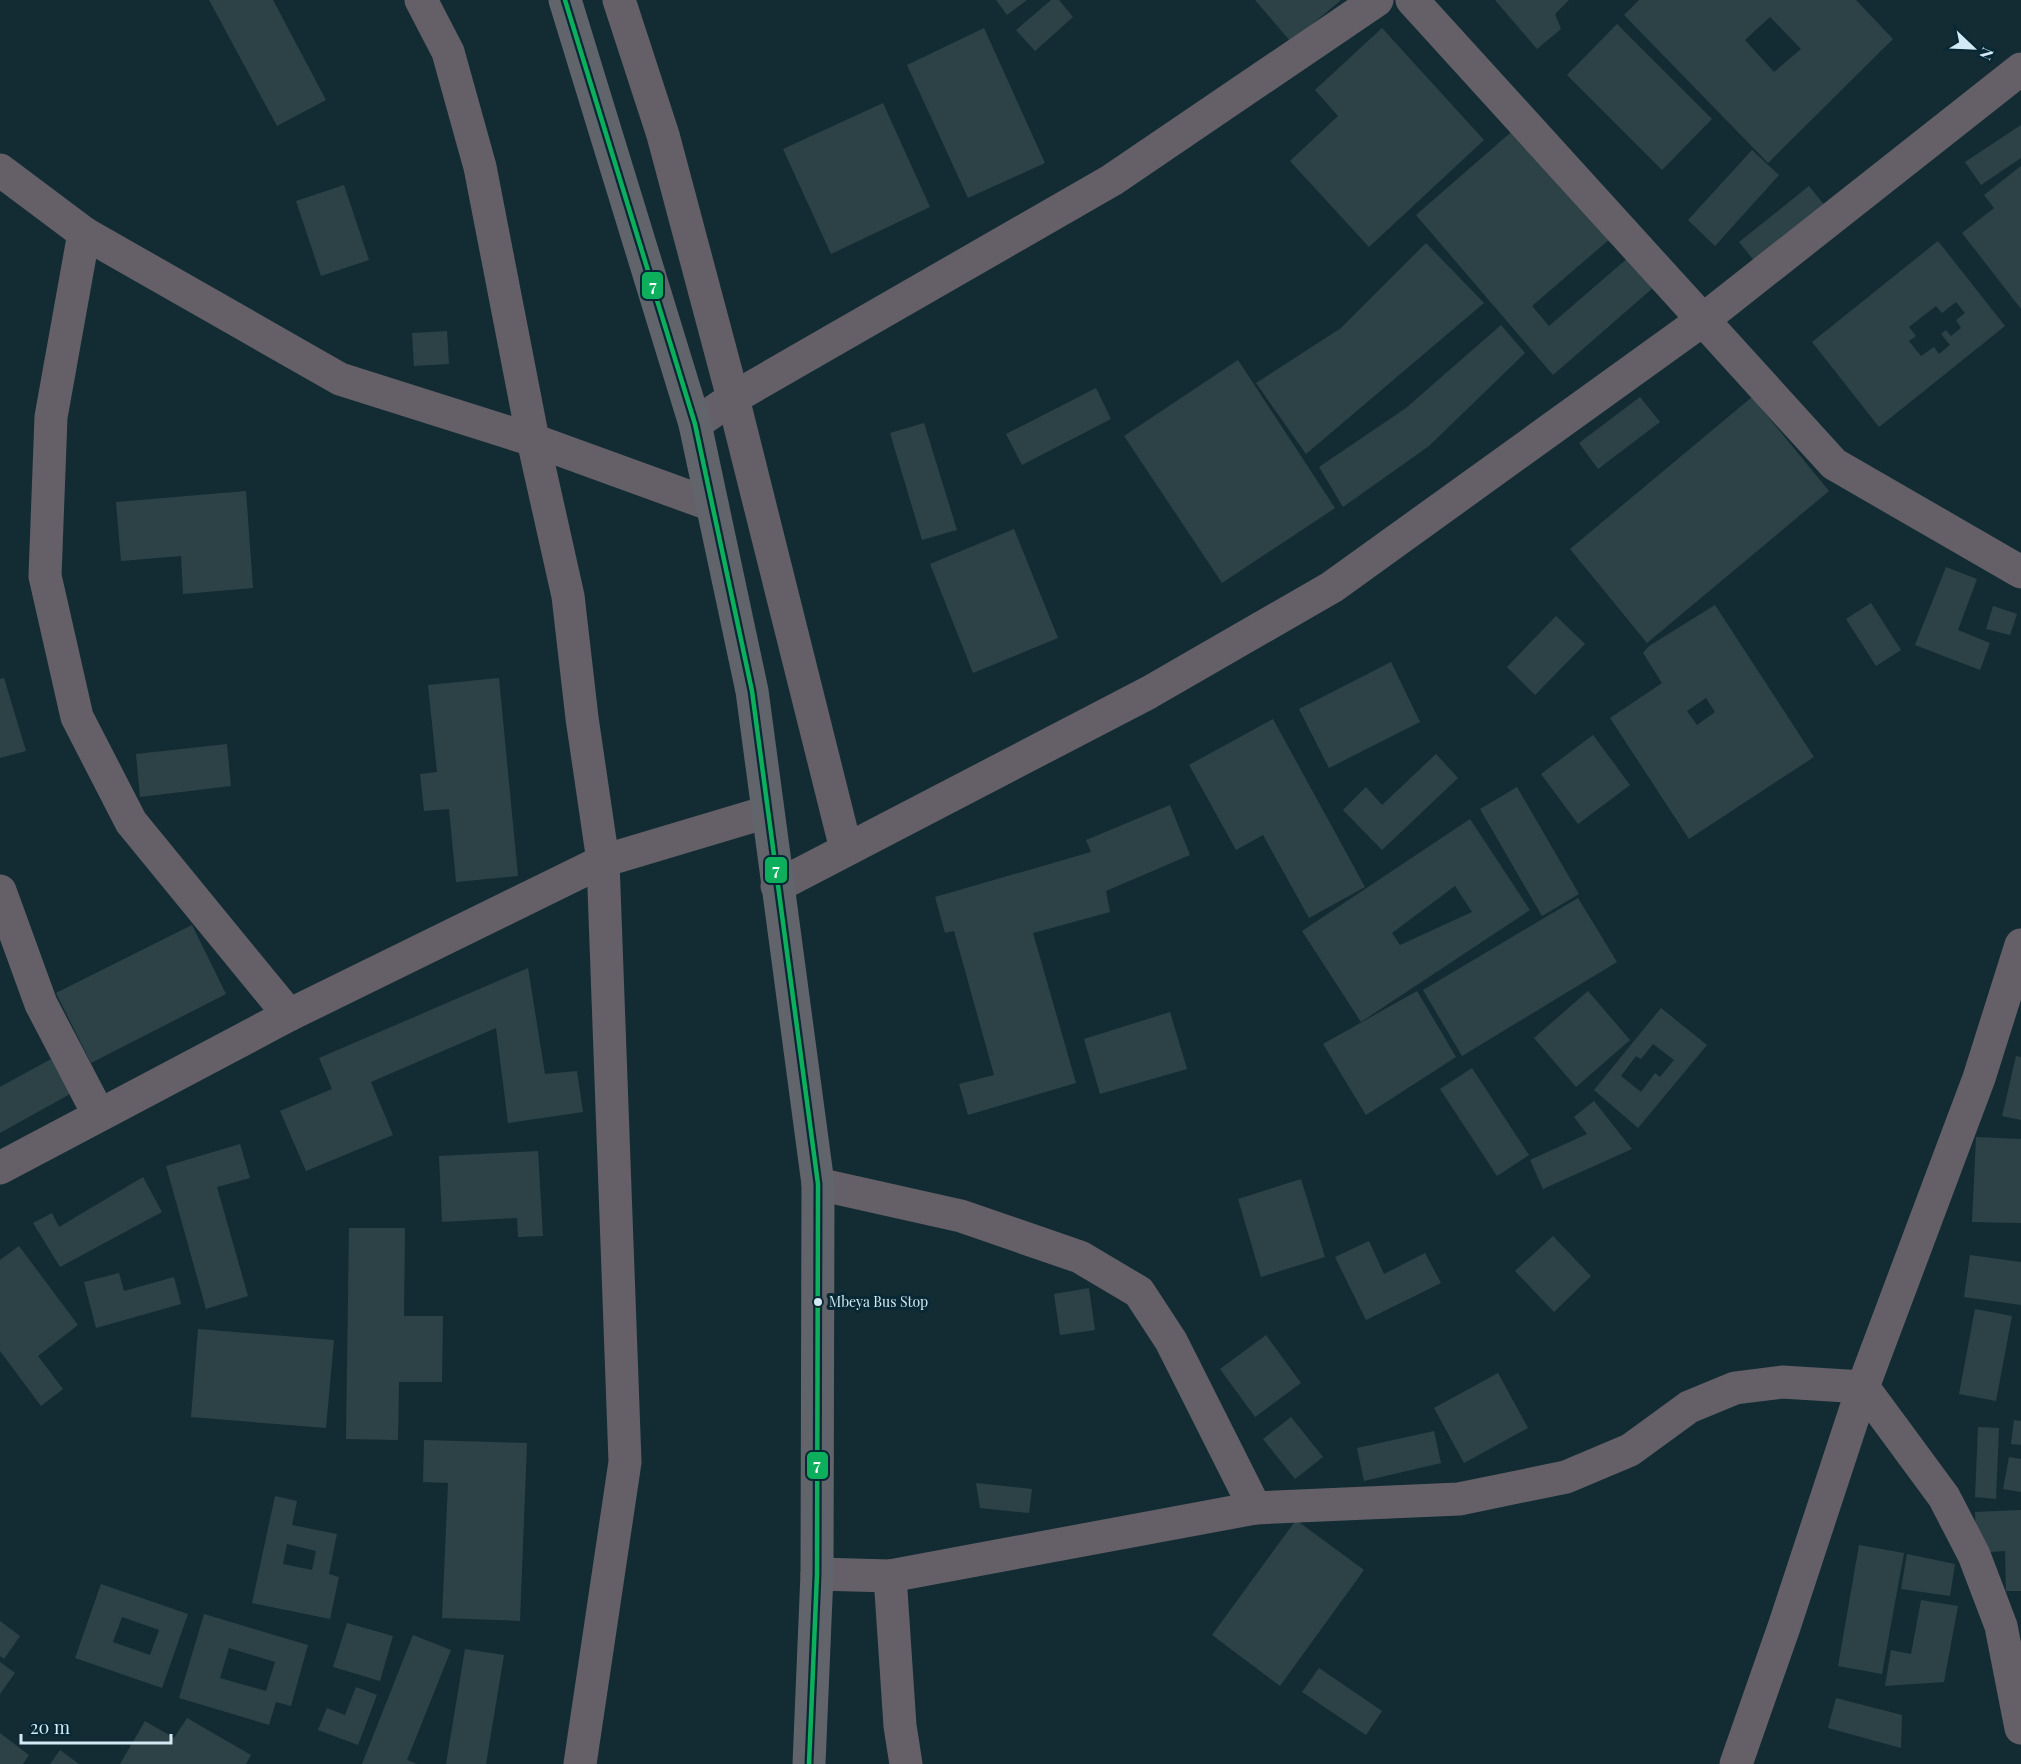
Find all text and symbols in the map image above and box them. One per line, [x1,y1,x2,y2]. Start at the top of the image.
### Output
north arrow [1943,18,2003,78]
text: N [1975,45,1999,64]
line badge: 7 [641,271,664,300]
text: 7 [649,275,657,296]
line badge: 7 [764,856,788,884]
text: 7 [772,859,780,880]
place label: Mbeya Bus Stop [829,1292,928,1311]
marker: Mbeya Bus Stop [812,1296,824,1308]
line badge: 7 [806,1451,829,1480]
text: 7 [813,1454,821,1475]
scale bar [21,1707,171,1745]
text: 20 m [30,1715,70,1739]

